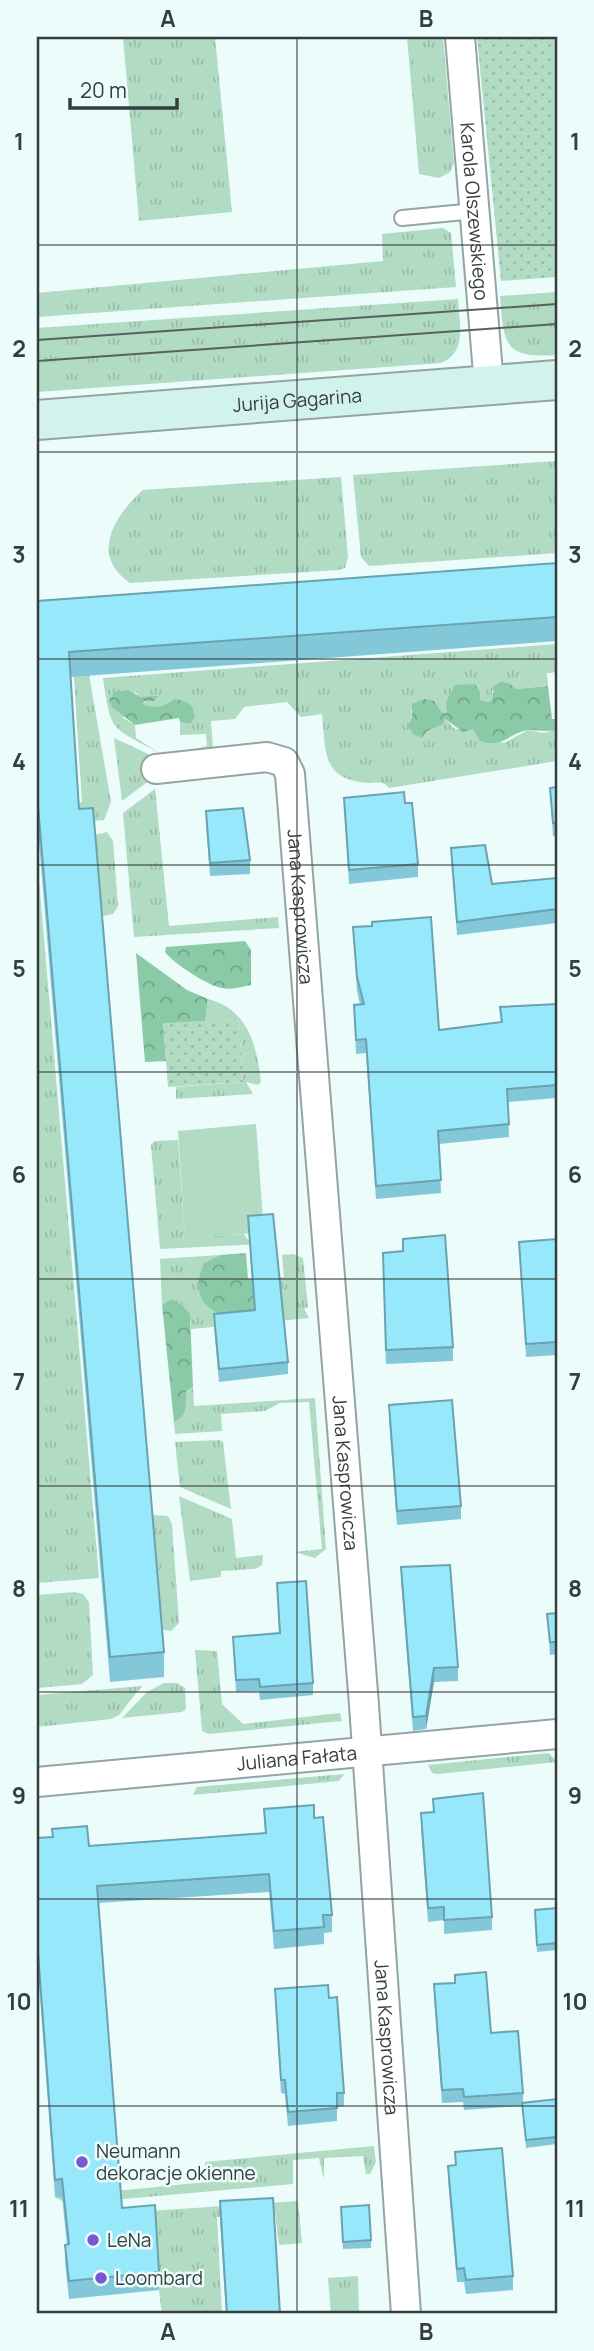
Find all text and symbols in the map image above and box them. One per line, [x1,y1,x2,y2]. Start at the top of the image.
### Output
text: A [160,2,176,34]
text: B [419,2,433,34]
scale bar [70,66,177,110]
text: 20 m [80,76,127,104]
street label: Karola Olszewskiego [454,121,495,301]
text: 1 [14,125,24,157]
text: 1 [570,125,580,157]
text: 2 [12,332,26,364]
text: 2 [568,332,582,364]
street label: Jurija Gagarina [232,382,363,418]
text: 3 [12,538,26,570]
text: 3 [568,538,582,570]
text: 4 [12,745,26,777]
text: 4 [568,745,582,777]
street label: Jana Kasprowicza [281,828,320,985]
text: 5 [12,952,26,984]
text: 5 [568,952,582,984]
text: 6 [12,1158,26,1190]
text: 6 [568,1158,582,1190]
text: 7 [13,1365,25,1397]
text: 7 [569,1365,581,1397]
street label: Jana Kasprowicza [326,1395,365,1551]
text: 8 [12,1572,26,1604]
text: 8 [568,1572,582,1604]
street label: Juliana Fałata [236,1740,358,1776]
text: 9 [12,1779,26,1811]
text: 9 [568,1779,582,1811]
street label: Jana Kasprowicza [369,1959,405,2116]
text: 10 [6,1985,32,2017]
text: 10 [562,1985,588,2017]
place label: Neumann dekoracje okienne [96,2138,256,2186]
marker: Neumann dekoracje okienne [74,2154,90,2170]
text: 11 [9,2192,29,2224]
text: 11 [565,2192,585,2224]
place label: LeNa [107,2227,151,2253]
marker: LeNa [85,2232,101,2248]
place label: Loombard [115,2265,203,2291]
marker: Loombard [93,2270,109,2286]
text: A [160,2315,176,2347]
text: B [419,2315,433,2347]

